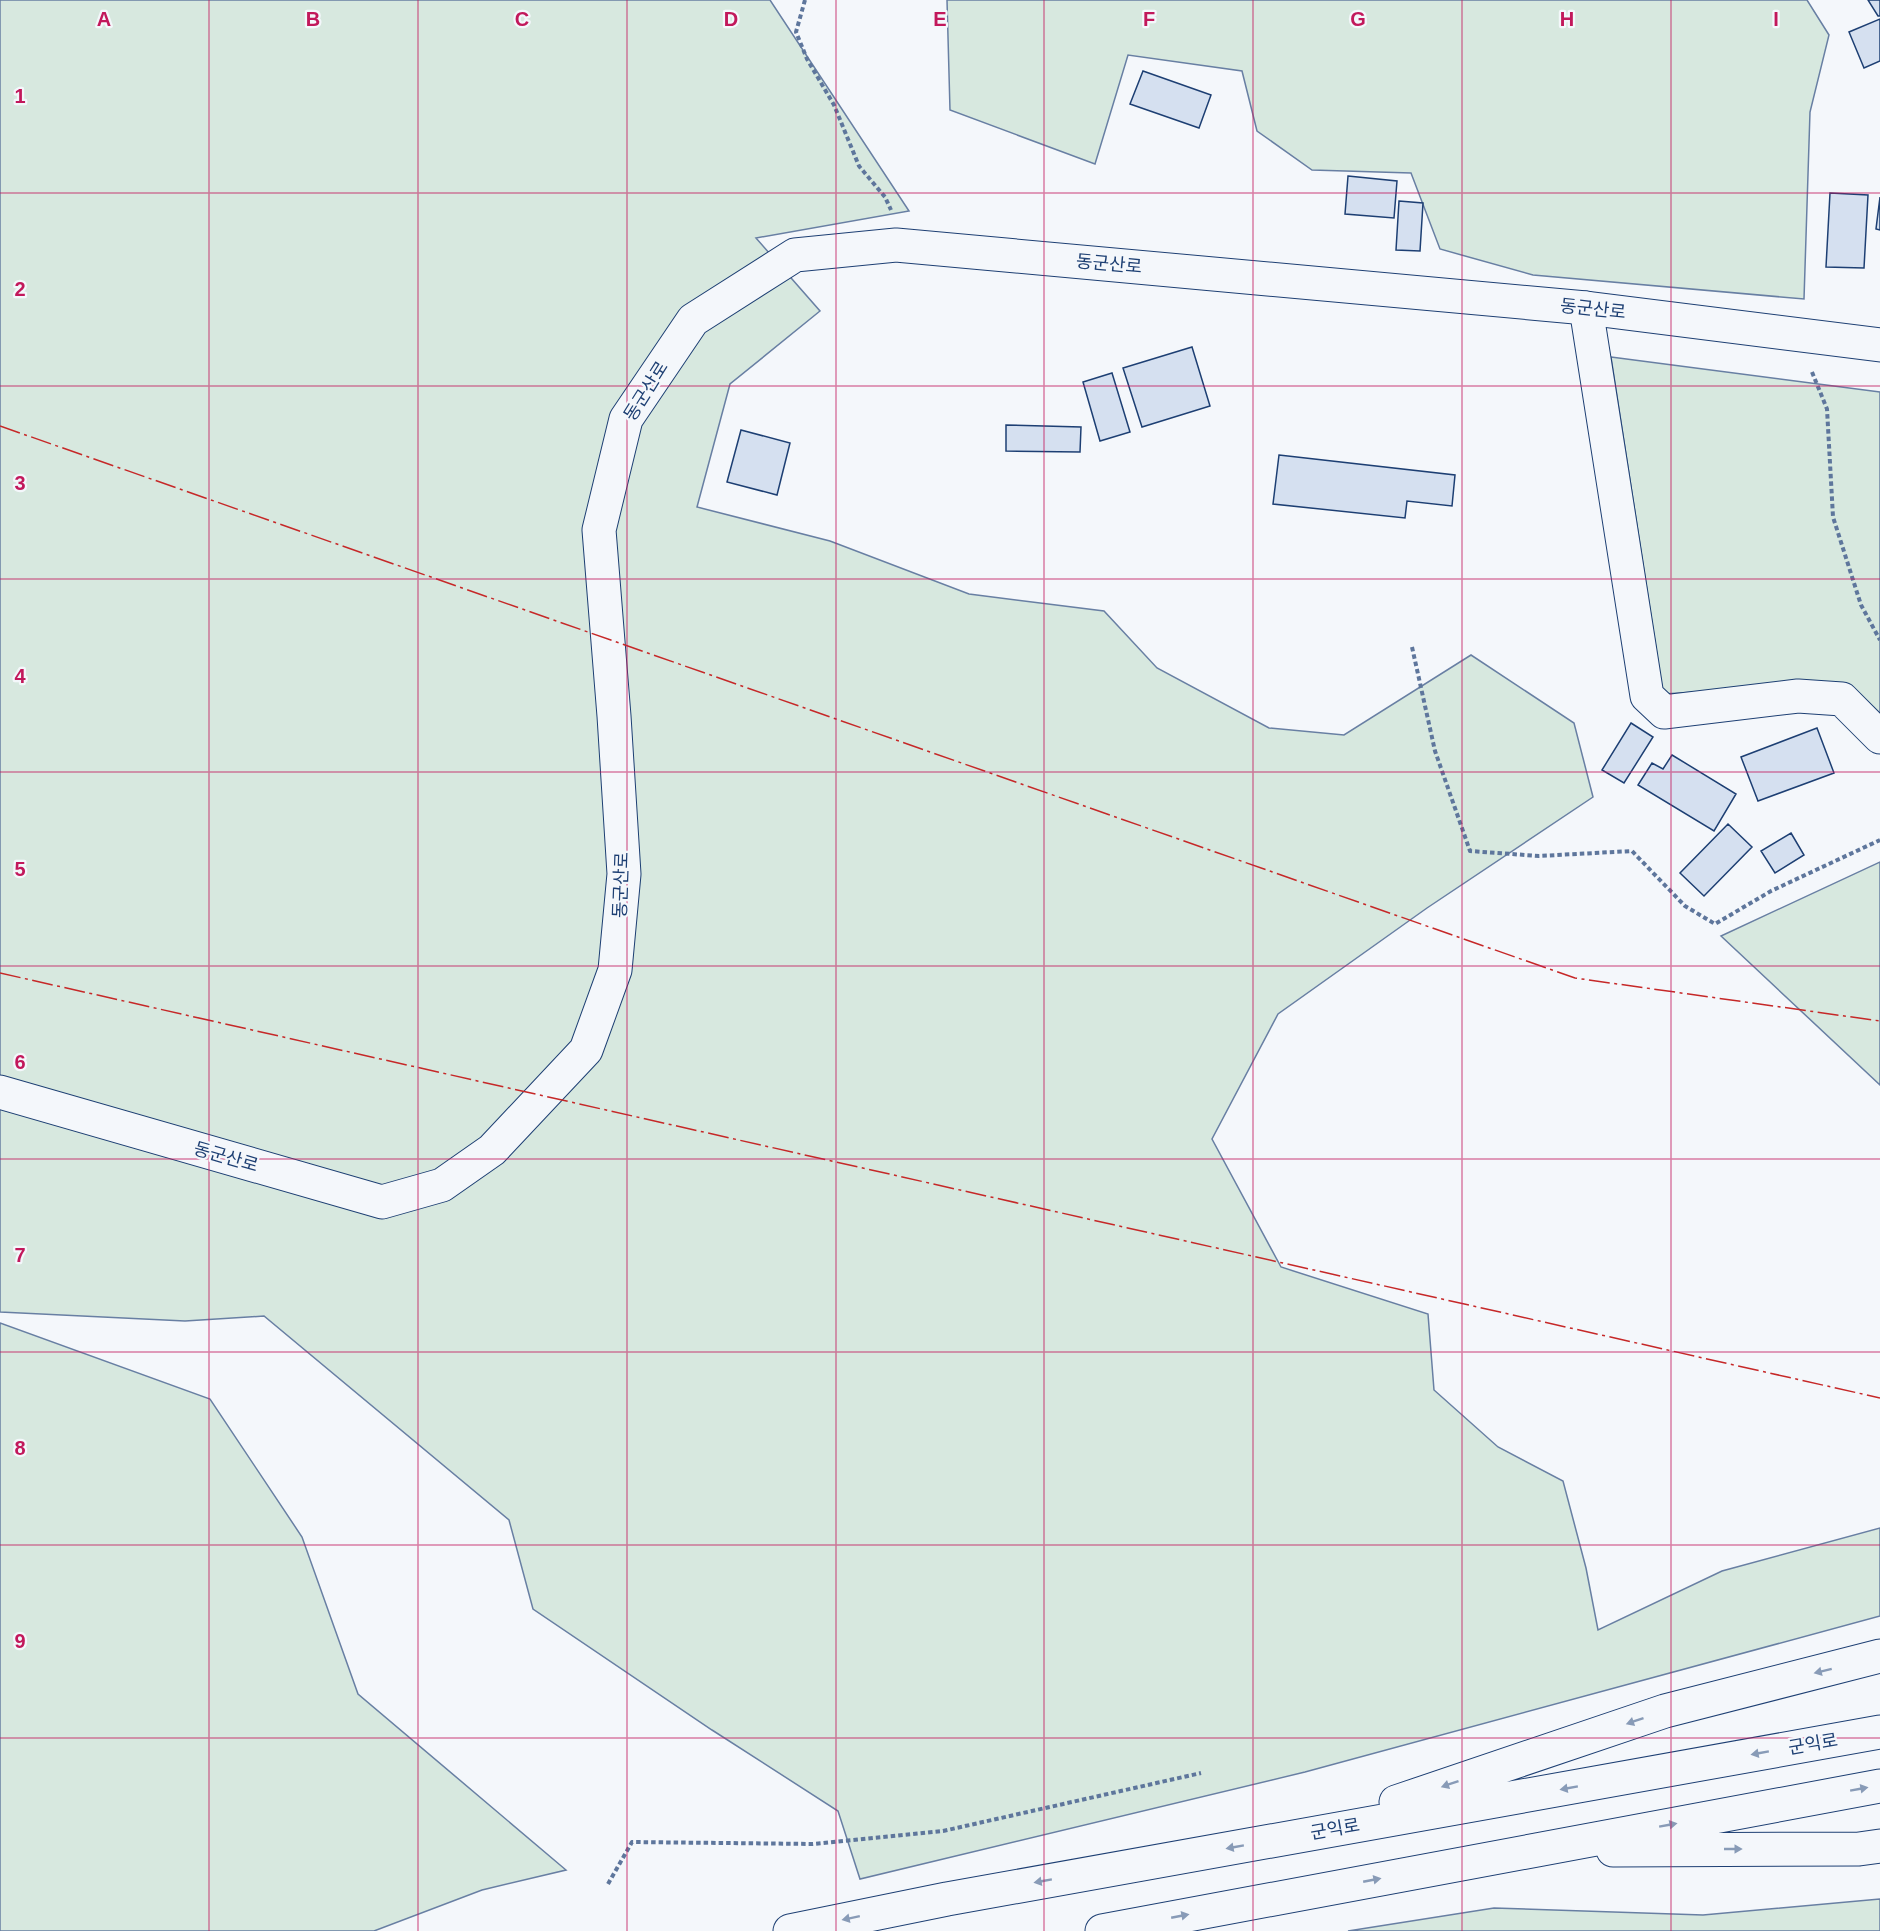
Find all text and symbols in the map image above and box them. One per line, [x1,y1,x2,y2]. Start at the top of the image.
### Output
text: A [97,8,111,30]
text: B [306,8,320,30]
text: C [515,8,529,30]
text: D [724,8,738,30]
text: E [933,8,947,30]
text: F [1143,8,1155,30]
text: G [1350,8,1366,30]
text: H [1560,8,1574,30]
text: I [1773,8,1779,30]
text: 1 [14,85,26,107]
street label: 동군산로 [1075,251,1143,277]
text: 2 [14,278,26,300]
street label: 동군산로 [1559,296,1627,322]
street label: 동군산로 [620,358,672,424]
text: 3 [14,472,26,494]
text: 4 [14,665,26,687]
street label: 동군산로 [610,852,632,918]
text: 5 [14,858,26,880]
text: 6 [14,1051,26,1073]
street label: 동군산로 [191,1138,261,1176]
text: 7 [14,1244,26,1266]
text: 8 [14,1437,26,1459]
text: 9 [14,1630,26,1652]
one-way arrow [1814,1666,1833,1676]
one-way arrow [1626,1717,1644,1727]
street label: 군익로 [1787,1730,1839,1758]
one-way arrow [1751,1749,1770,1758]
one-way arrow [1441,1779,1459,1789]
one-way arrow [1559,1784,1578,1793]
one-way arrow [1850,1785,1869,1794]
street label: 군익로 [1309,1815,1361,1843]
one-way arrow [1658,1820,1677,1829]
one-way arrow [1225,1843,1244,1852]
one-way arrow [1724,1844,1743,1854]
one-way arrow [1363,1875,1382,1884]
one-way arrow [1033,1877,1052,1886]
one-way arrow [1171,1911,1190,1920]
one-way arrow [842,1914,861,1923]

